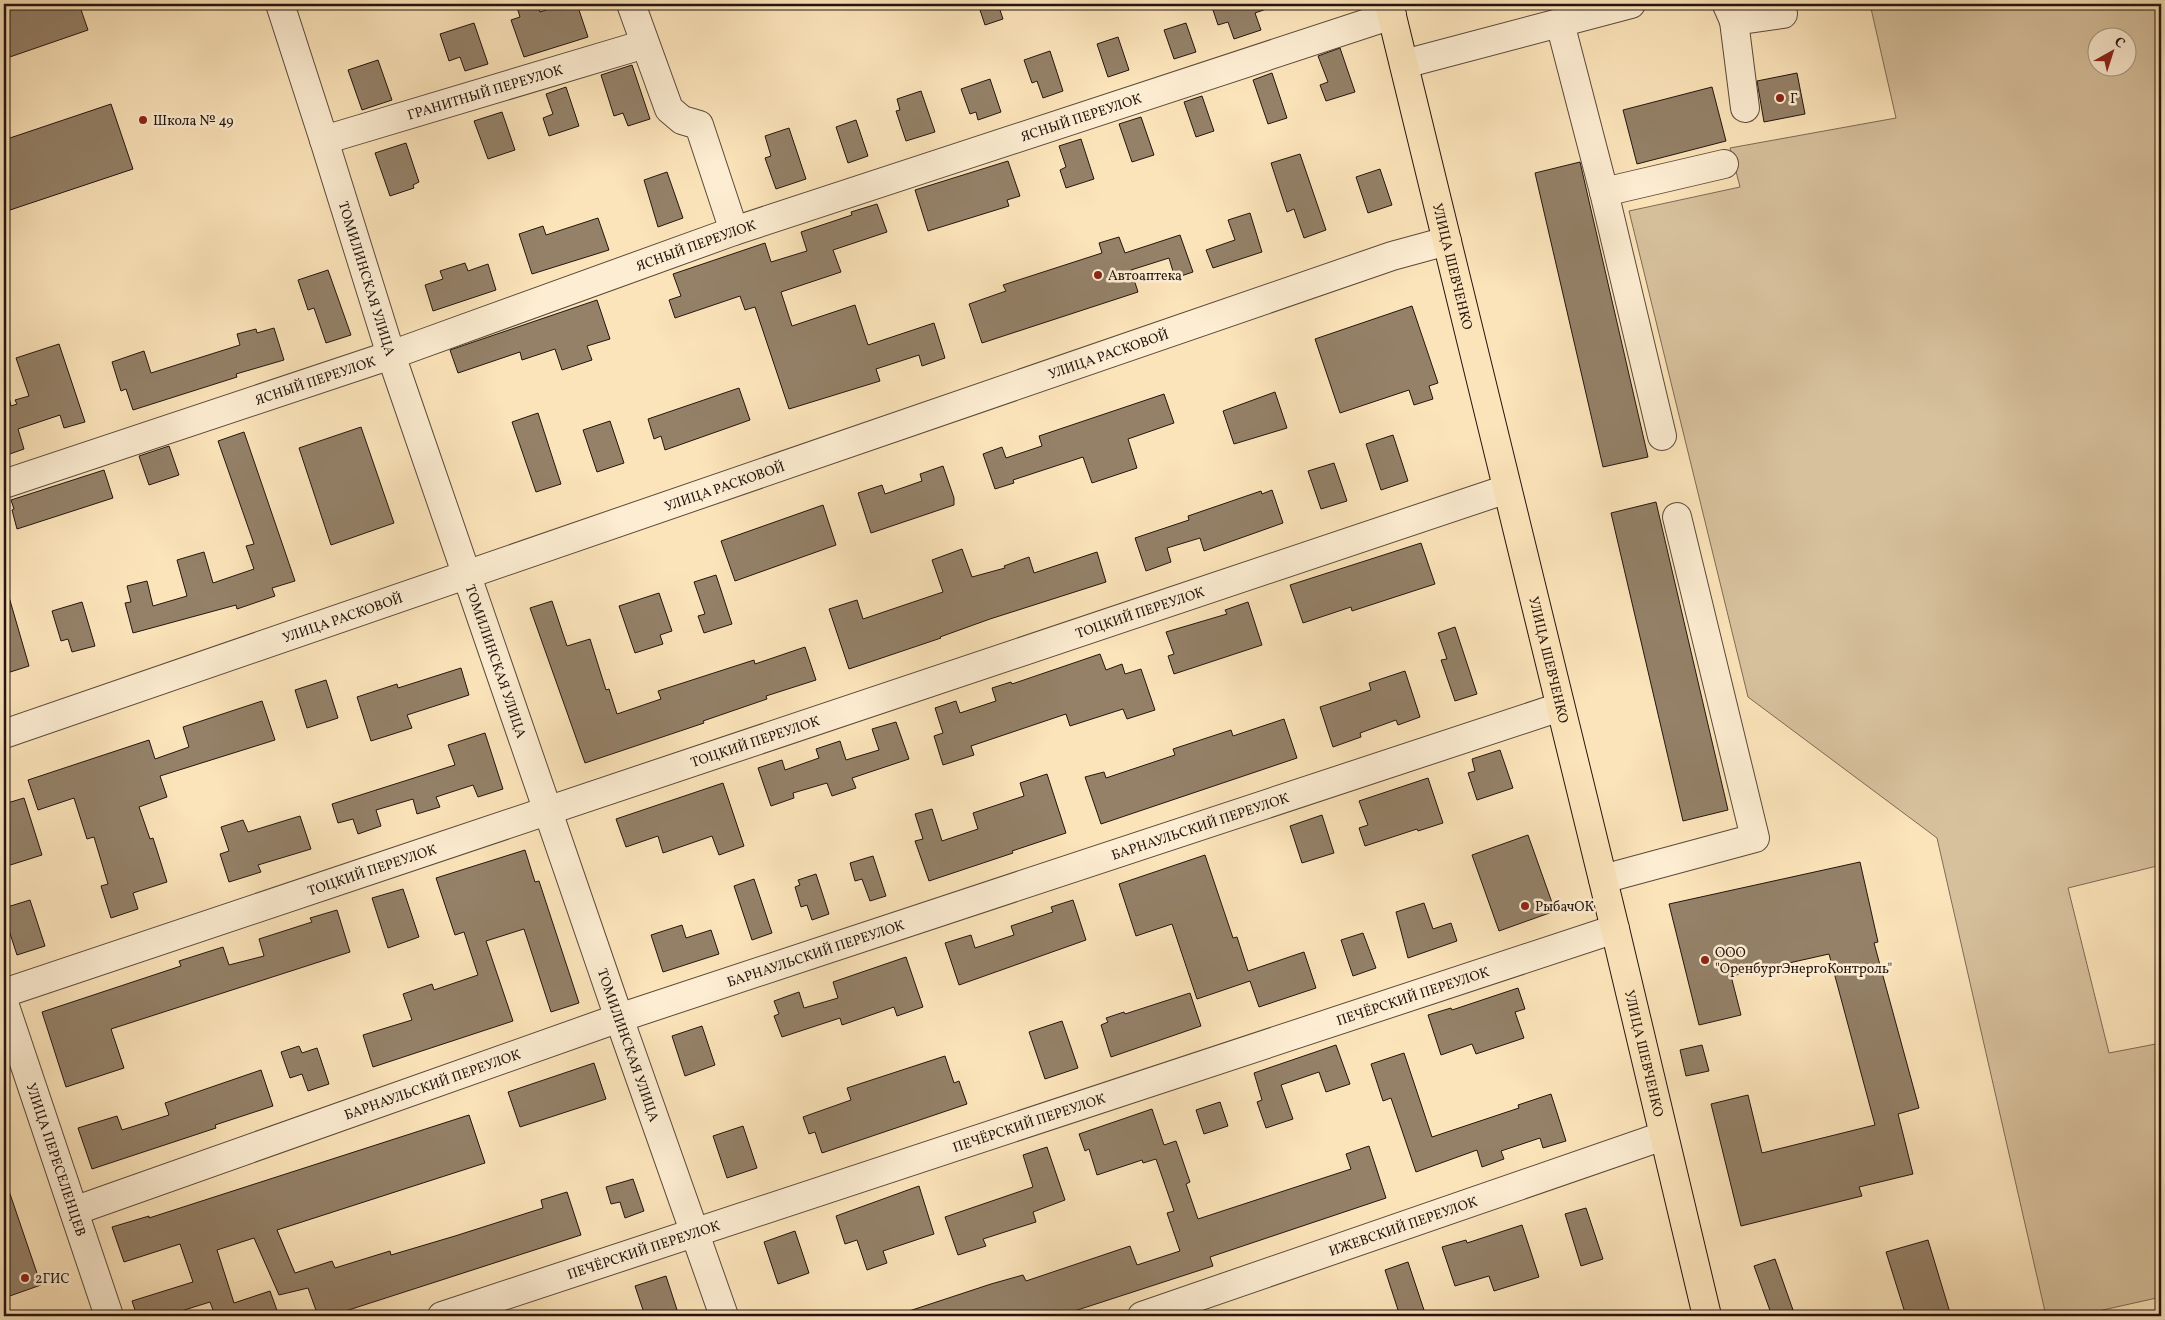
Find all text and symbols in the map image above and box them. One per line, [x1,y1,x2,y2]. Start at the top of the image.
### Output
north arrow [2088,28,2138,78]
text: С [2110,33,2129,53]
street label: ГРАНИТНЫЙ ПЕРЕУЛОК [405,61,566,126]
street label: ЯСНЫЙ ПЕРЕУЛОК [1019,90,1145,147]
place label: Г [1790,90,1798,109]
marker: Г [1774,92,1786,104]
place label: Школа № 49 [153,112,234,131]
marker: Школа № 49 [137,114,149,126]
street label: ТОМИЛИНСКАЯ УЛИЦА [333,199,399,359]
street label: УЛИЦА ШЕВЧЕНКО [1427,201,1476,332]
street label: ЯСНЫЙ ПЕРЕУЛОК [634,216,759,277]
place label: Автоаптека [1108,267,1182,286]
marker: Автоаптека [1092,269,1104,281]
street label: УЛИЦА РАСКОВОЙ [1046,325,1172,385]
street label: ЯСНЫЙ ПЕРЕУЛОК [253,353,379,411]
street label: УЛИЦА РАСКОВОЙ [662,457,788,517]
street label: ТОМИЛИНСКАЯ УЛИЦА [460,582,530,741]
street label: ТОЦКИЙ ПЕРЕУЛОК [1073,583,1208,644]
street label: УЛИЦА РАСКОВОЙ [280,588,406,648]
street label: УЛИЦА ШЕВЧЕНКО [1523,595,1572,725]
street label: ТОЦКИЙ ПЕРЕУЛОК [688,712,823,773]
street label: БАРНАУЛЬСКИЙ ПЕРЕУЛОК [1109,789,1292,866]
street label: ТОЦКИЙ ПЕРЕУЛОК [305,840,440,902]
place label: РыбачОК [1535,898,1595,917]
marker: РыбачОК [1519,900,1531,912]
street label: БАРНАУЛЬСКИЙ ПЕРЕУЛОК [725,916,908,993]
place label: ООО "ОренбургЭнергоКонтроль" [1715,944,1892,979]
marker: ООО "ОренбургЭнергоКонтроль" [1699,954,1711,966]
street label: ПЕЧЁРСКИЙ ПЕРЕУЛОК [1334,963,1492,1031]
street label: ТОМИЛИНСКАЯ УЛИЦА [592,966,663,1125]
street label: УЛИЦА ШЕВЧЕНКО [1619,988,1667,1119]
street label: БАРНАУЛЬСКИЙ ПЕРЕУЛОК [342,1045,524,1126]
street label: УЛИЦА ПЕРЕСЕЛЕНЦЕВ [20,1081,90,1239]
street label: ПЕЧЁРСКИЙ ПЕРЕУЛОК [950,1090,1109,1158]
street label: ИЖЕВСКИЙ ПЕРЕУЛОК [1327,1193,1481,1262]
street label: ПЕЧЁРСКИЙ ПЕРЕУЛОК [565,1217,723,1285]
place label: 2ГИС [35,1270,70,1289]
marker: 2ГИС [19,1272,31,1284]

